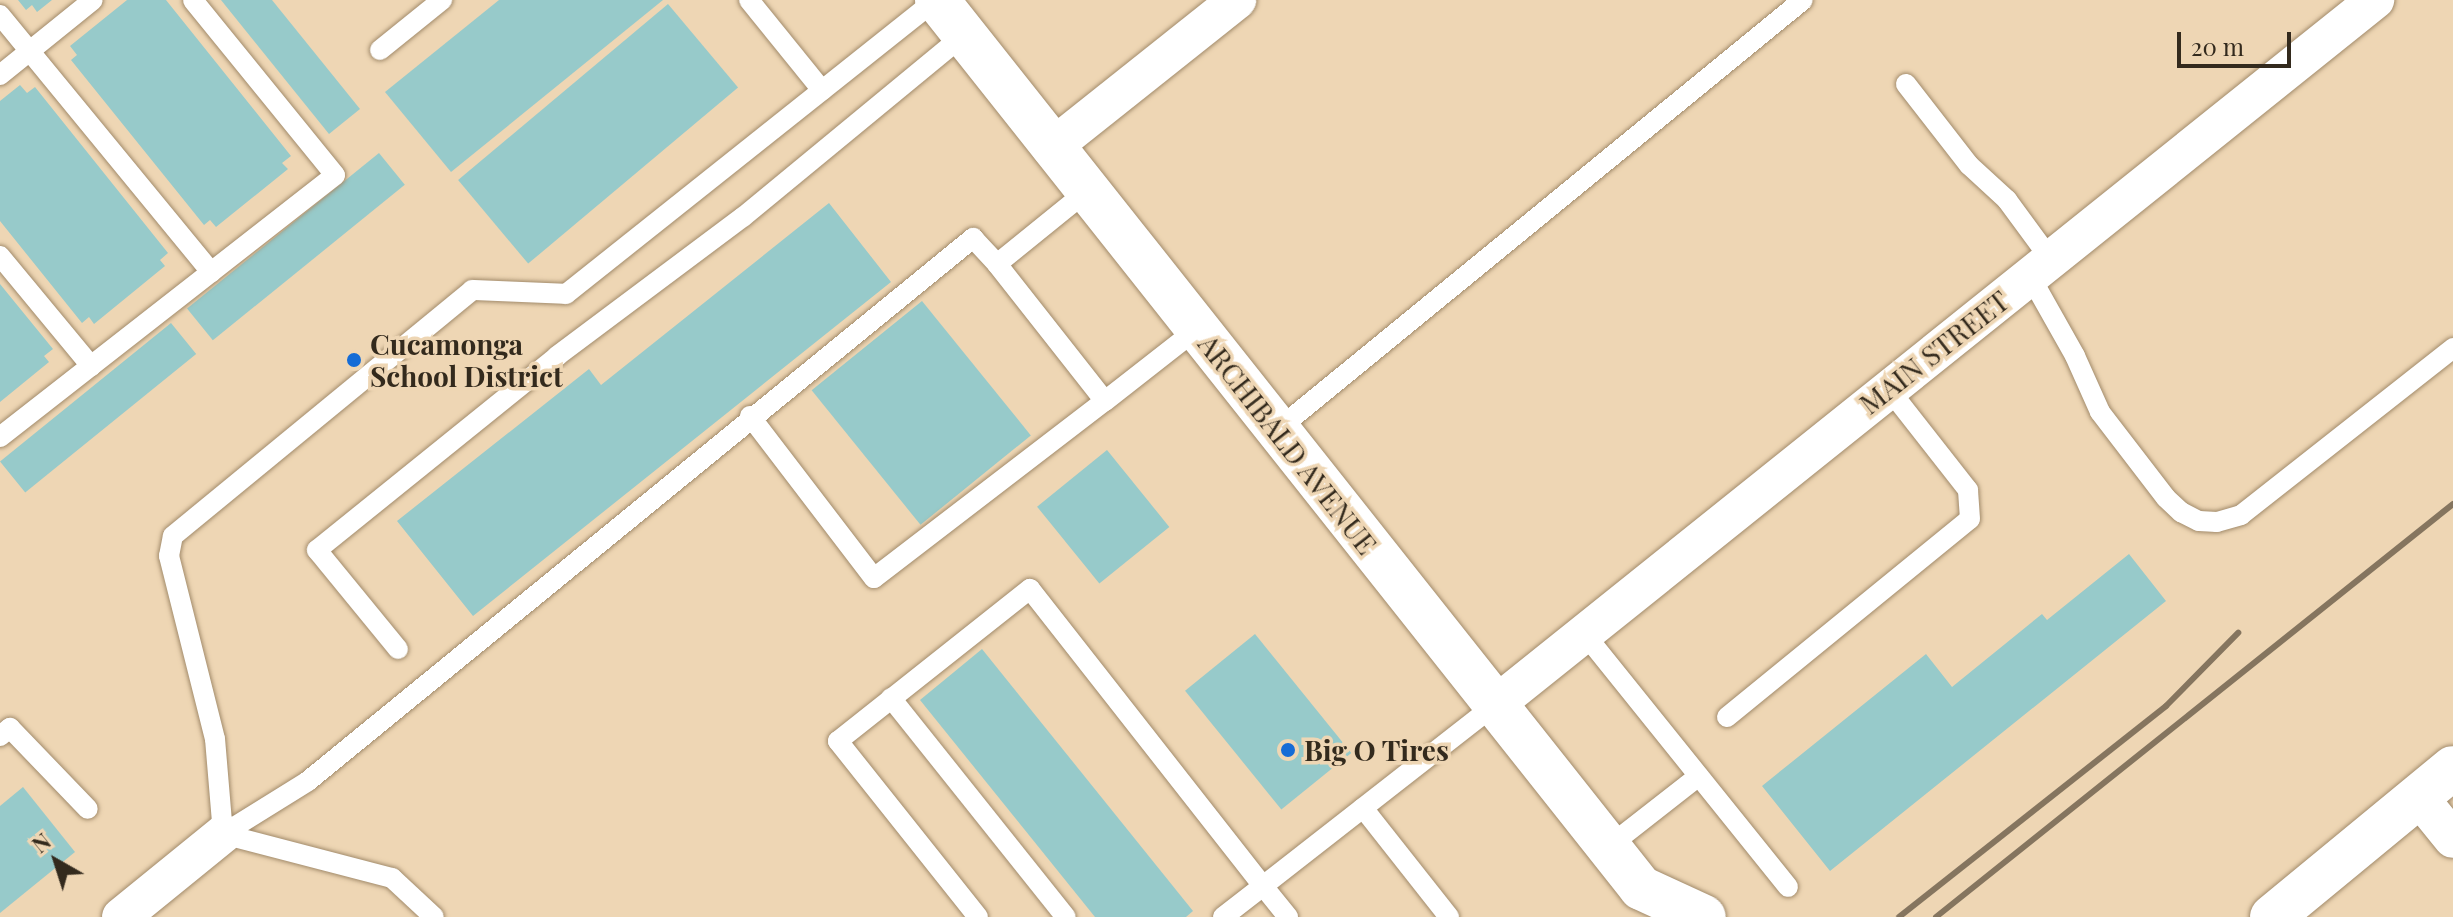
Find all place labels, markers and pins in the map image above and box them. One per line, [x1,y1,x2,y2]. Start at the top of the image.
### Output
place label: Cucamonga School District [370,327,563,393]
marker: Cucamonga School District [345,351,363,369]
place label: Big O Tires [1304,733,1450,767]
marker: Big O Tires [1279,741,1297,759]

